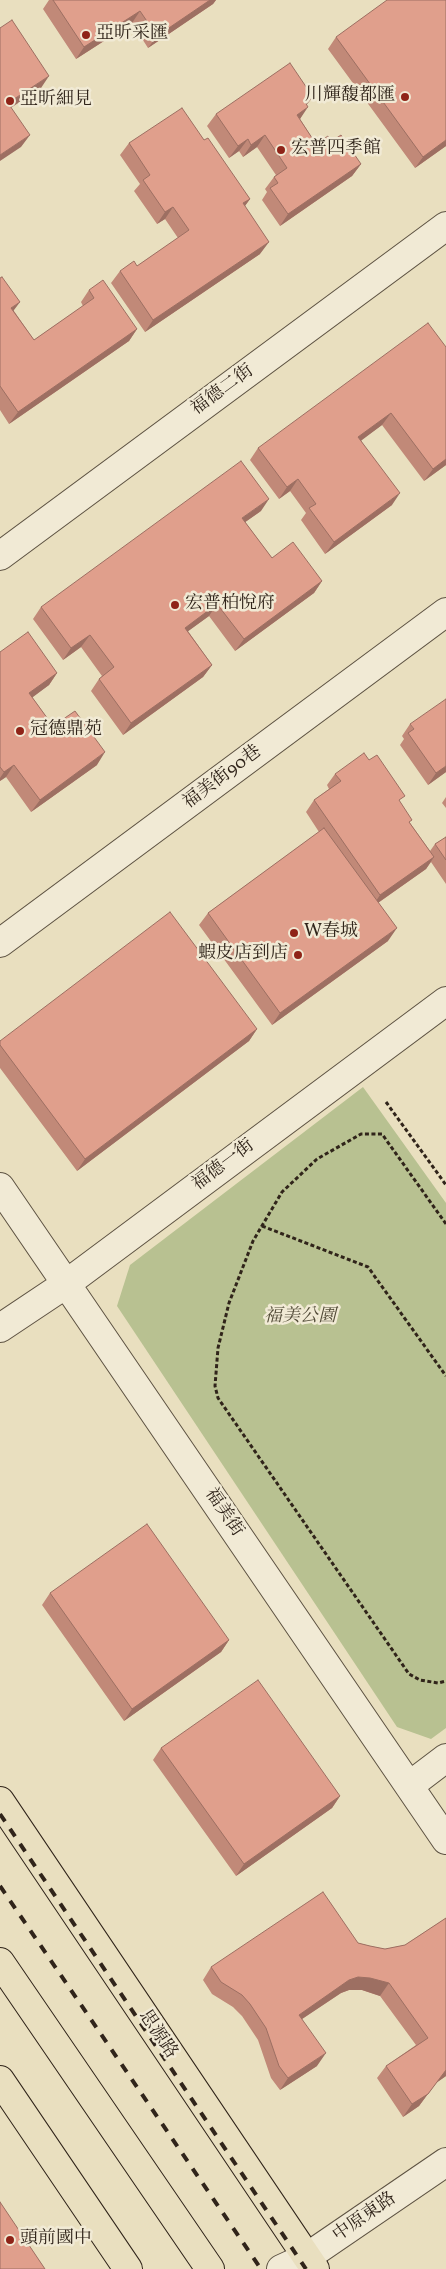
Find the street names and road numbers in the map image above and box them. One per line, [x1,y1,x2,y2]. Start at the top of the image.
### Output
street label: 福德二街 [188,361,258,421]
street label: 福美街90巷 [180,742,266,814]
street label: 福德一街 [189,1136,259,1196]
street label: 福美街 [199,1485,247,1541]
street label: 思源路 [133,2007,181,2063]
street label: 中原東路 [329,2189,401,2247]

